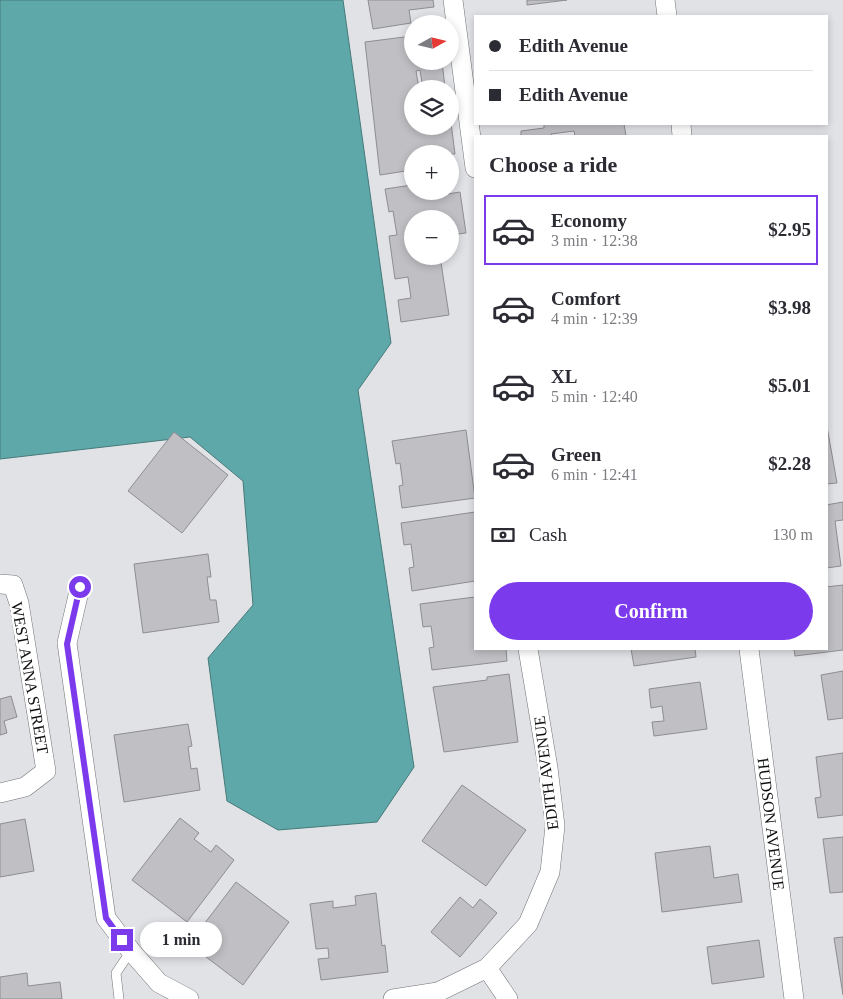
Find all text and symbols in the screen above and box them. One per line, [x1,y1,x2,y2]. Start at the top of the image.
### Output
north arrow [404,15,459,70]
map controls [404,15,459,265]
text: Edith Avenue [519,35,628,56]
button: layers [404,80,459,135]
text: Edith Avenue [519,84,628,105]
button: + [404,145,459,200]
text: Choose a ride [489,152,617,177]
icon: car [491,208,536,253]
button: − [404,210,459,265]
text: Economy [551,210,627,231]
text: $2.95 [768,219,811,240]
text: 3 min · 12:38 [551,232,638,249]
icon: car [491,286,536,331]
text: Comfort [551,288,621,309]
text: $3.98 [768,297,811,318]
text: 4 min · 12:39 [551,310,638,327]
icon: car [491,364,536,409]
text: XL [551,366,577,387]
text: $5.01 [768,375,811,396]
text: 5 min · 12:40 [551,388,638,405]
icon: car [491,442,536,487]
text: Green [551,444,601,465]
text: $2.28 [768,453,811,474]
text: 6 min · 12:41 [551,466,638,483]
icon: cash [489,521,517,549]
text: Cash [529,524,567,545]
text: 130 m [773,526,813,543]
route start [69,576,91,598]
button: Confirm [489,582,813,640]
street label: WEST ANNA STREET [8,601,52,756]
street label: EDITH AVENUE [531,715,561,831]
street label: HUDSON AVENUE [754,757,788,891]
callout: 1 min [140,922,222,958]
route end [111,929,133,951]
text: 1 min [162,931,200,948]

